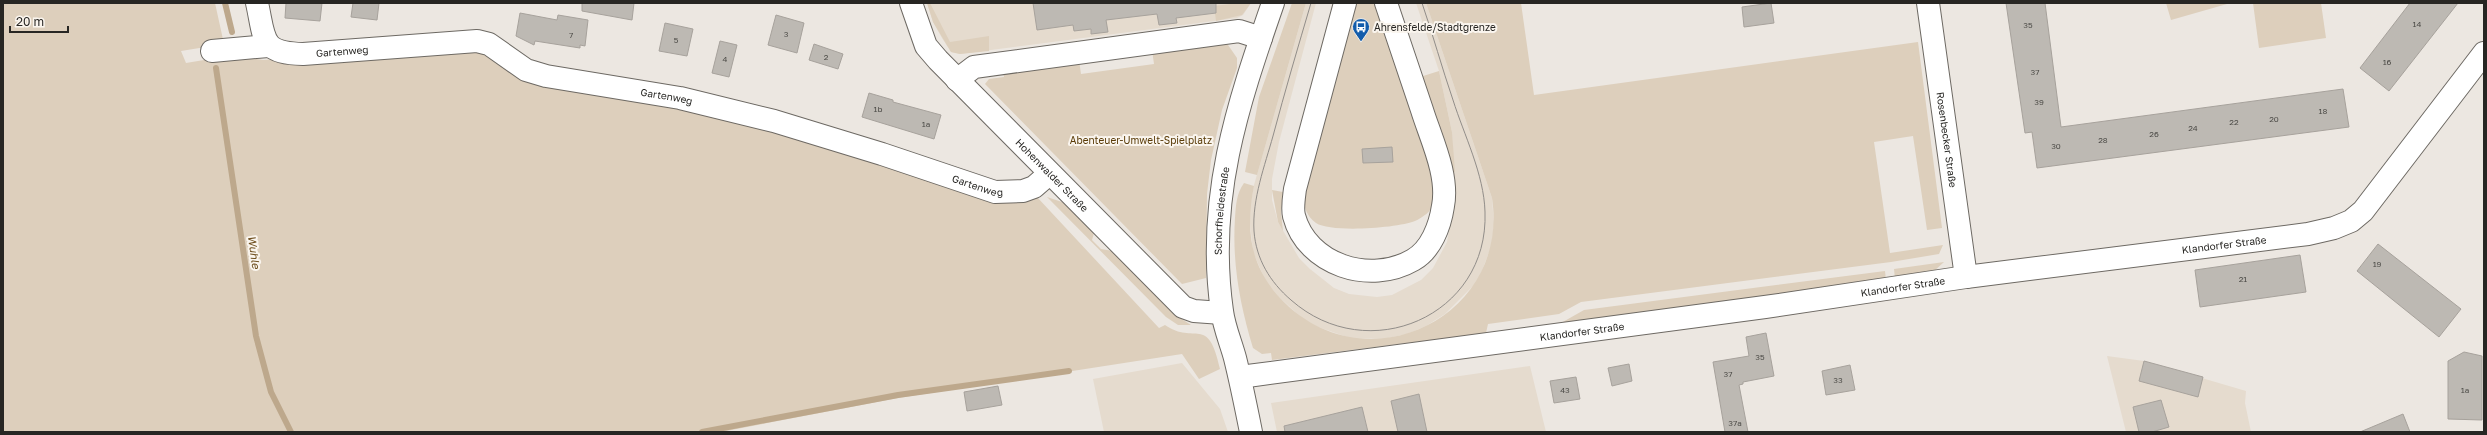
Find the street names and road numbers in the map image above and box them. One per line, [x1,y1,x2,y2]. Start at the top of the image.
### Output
street label: Gartenweg [315,43,369,59]
street label: Gartenweg [640,86,694,107]
street label: Rosenbecker Straße [1934,91,1960,188]
street label: Hohenwalder Straße [1013,136,1091,214]
street label: Schorfheidestraße [1212,166,1231,255]
street label: Gartenweg [951,172,1003,198]
street label: Klandorfer Straße [2181,233,2267,256]
street label: Klandorfer Straße [1860,274,1946,299]
street label: Klandorfer Straße [1539,320,1625,343]

